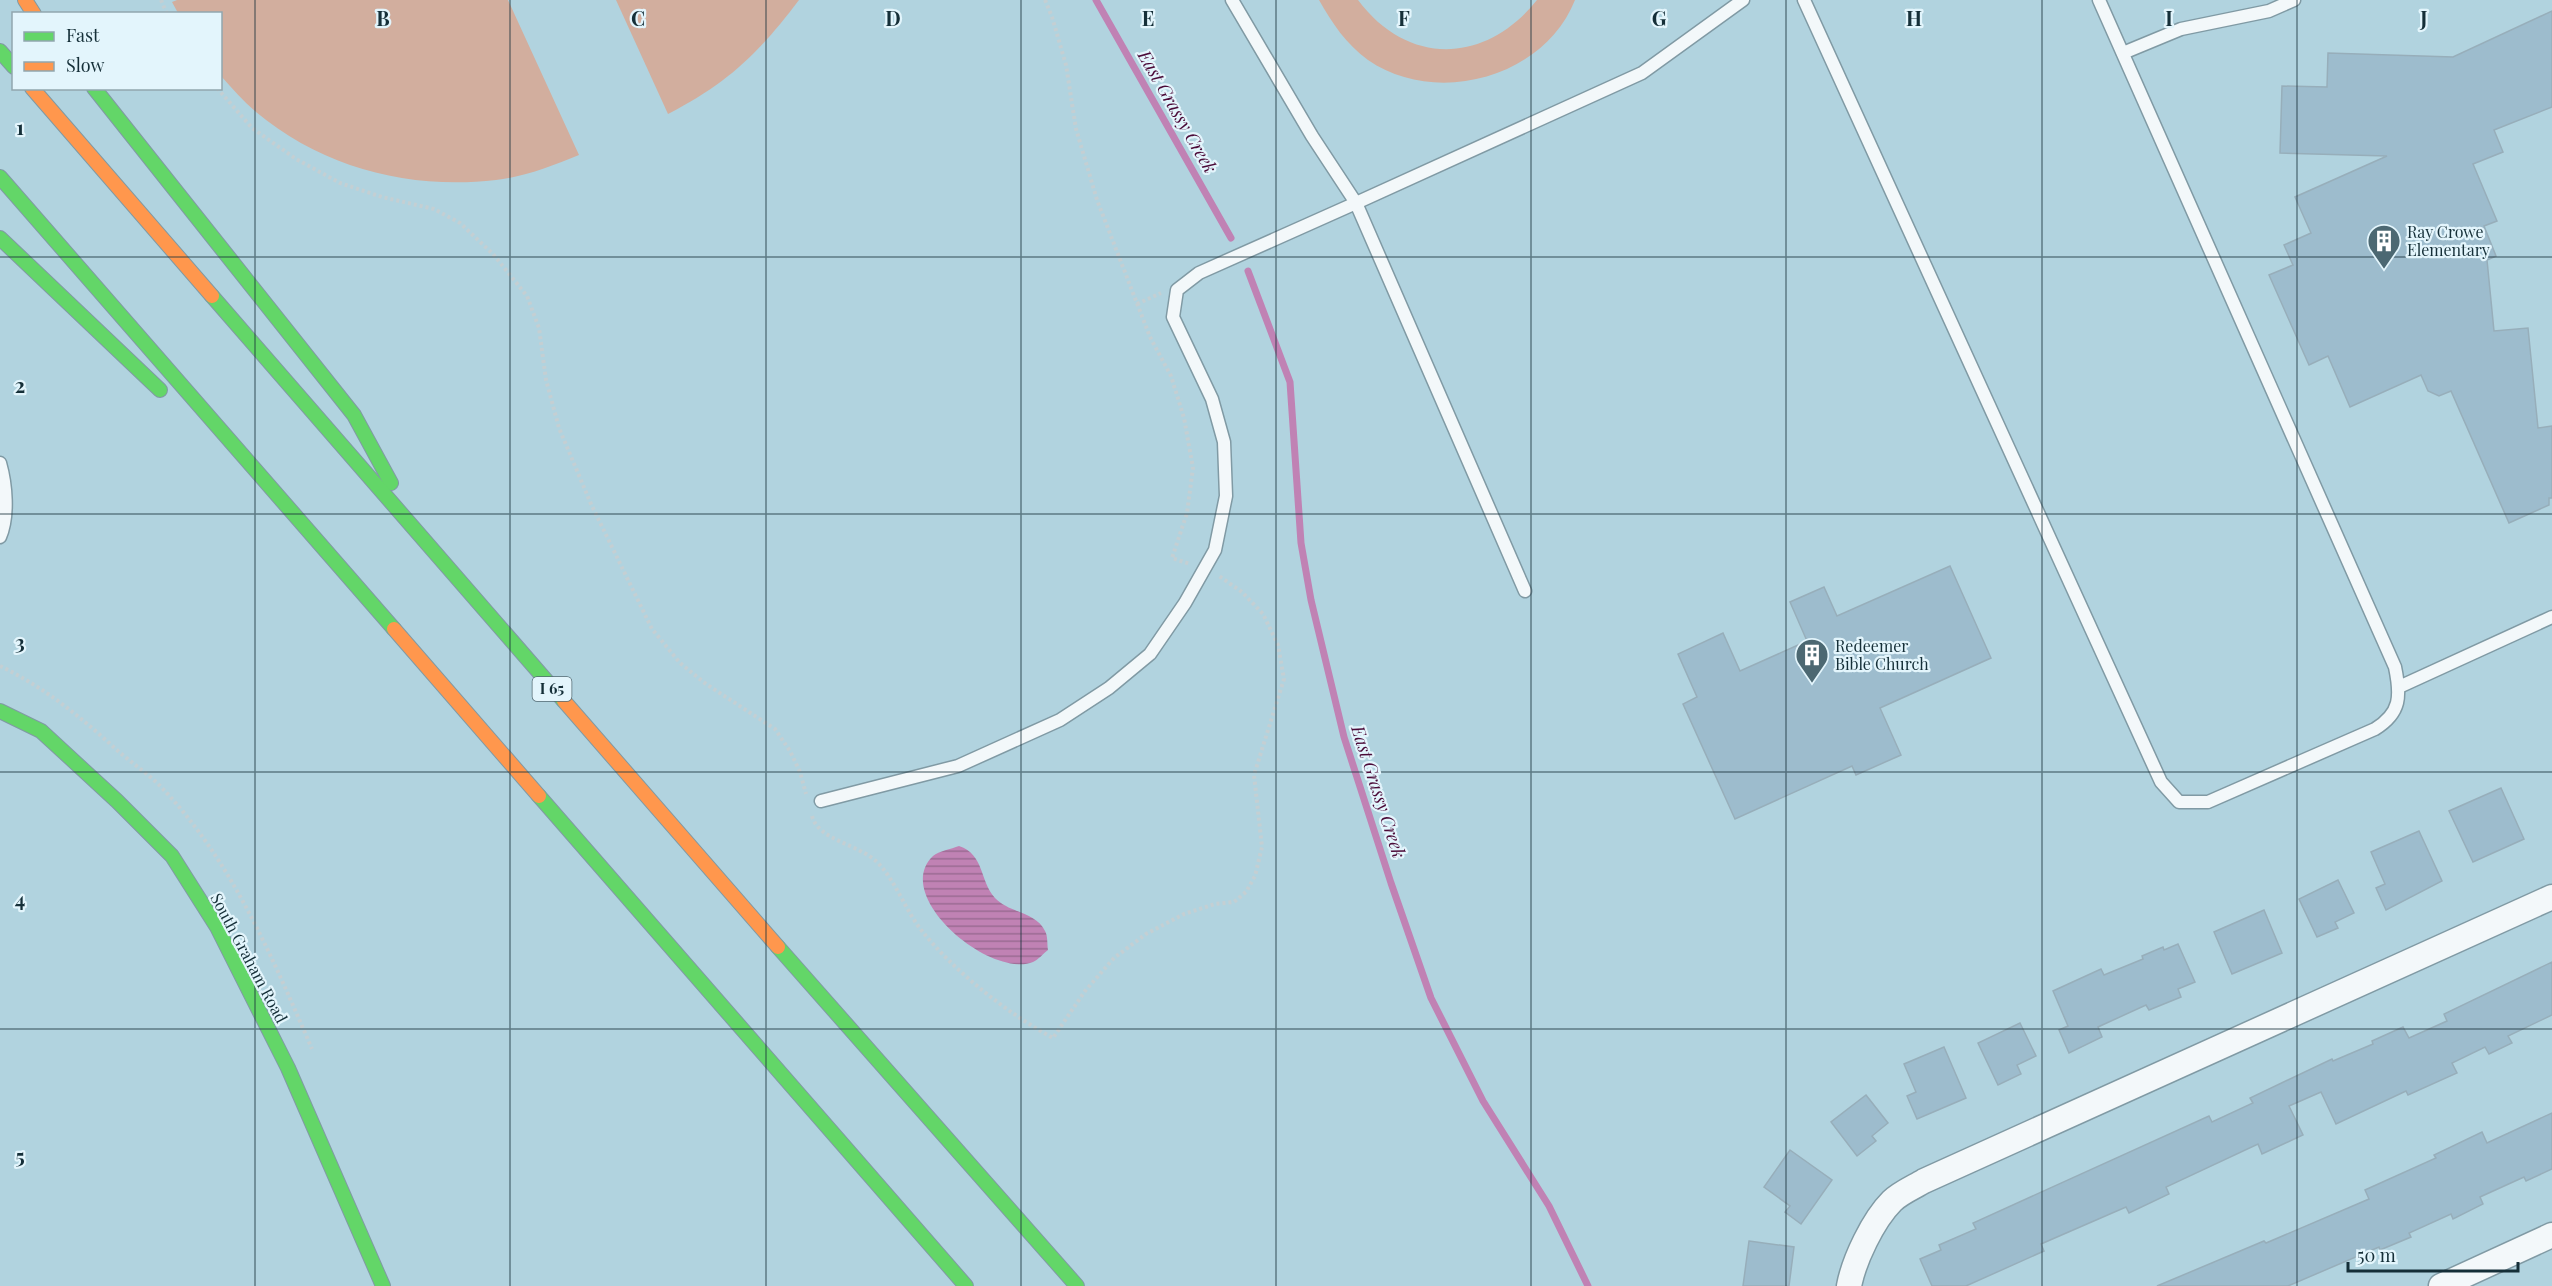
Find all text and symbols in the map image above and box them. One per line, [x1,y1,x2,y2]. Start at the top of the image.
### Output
text: B [376,4,390,31]
text: C [631,4,645,31]
text: D [885,4,901,31]
text: E [1142,4,1154,31]
text: F [1398,4,1410,31]
text: G [1652,4,1667,31]
text: H [1906,4,1922,31]
text: I [2165,4,2173,31]
text: J [2419,4,2428,31]
legend [12,12,222,90]
text: Fast [66,23,100,47]
water label: East Grassy Creek [1132,45,1223,177]
text: Slow [66,53,104,77]
text: 1 [16,113,24,140]
place label: Ray Crowe Elementary [2407,221,2490,260]
building icon: Ray Crowe Elementary [2366,223,2402,270]
text: 2 [15,371,25,398]
text: 3 [15,628,25,655]
place label: Redeemer Bible Church [1835,635,1929,674]
building icon: Redeemer Bible Church [1794,637,1830,684]
road number: I 65 [532,677,572,701]
water label: East Grassy Creek [1346,721,1412,861]
text: 4 [15,885,25,912]
street label: South Graham Road [206,889,293,1026]
text: 5 [15,1142,25,1169]
scale bar [2348,1235,2518,1273]
text: 50 m [2357,1243,2396,1267]

